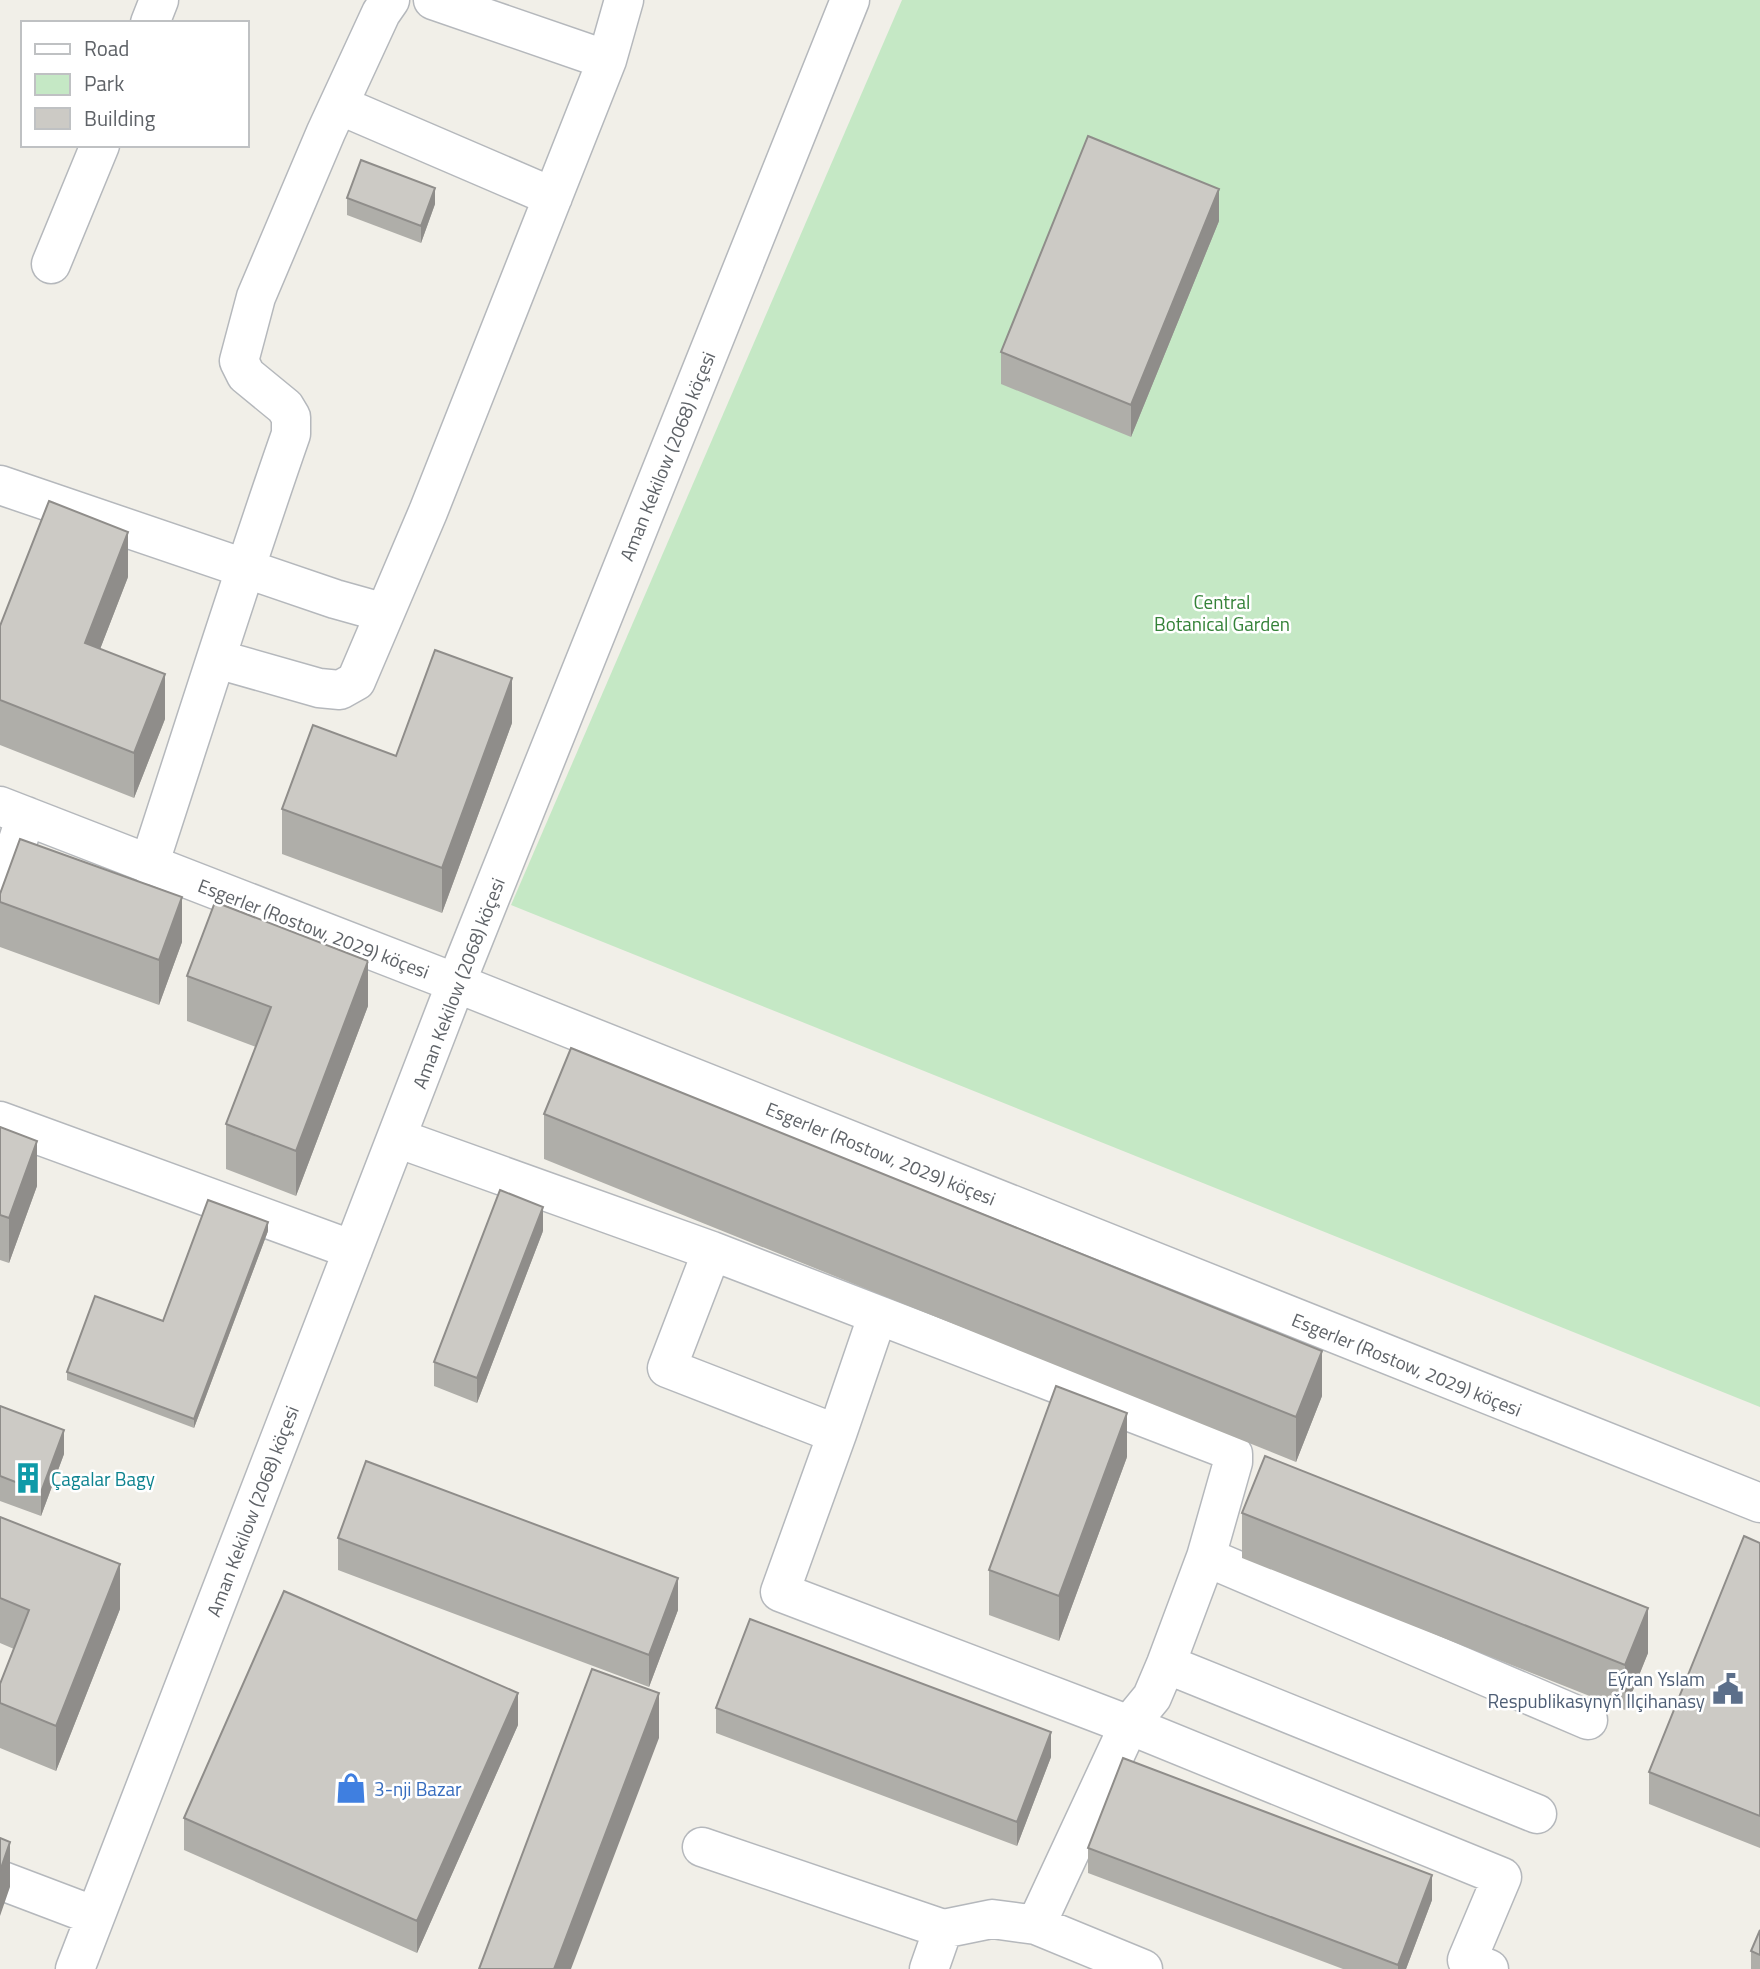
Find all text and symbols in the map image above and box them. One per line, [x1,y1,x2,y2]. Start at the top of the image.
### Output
legend [21,21,248,147]
text: Road [84,32,129,64]
text: Park [84,67,124,99]
text: Building [84,102,156,134]
street label: Aman Kekilow (2068) köçesi [612,347,722,565]
park label: Central Botanical Garden [1154,587,1290,638]
street label: Esgerler (Rostow, 2029) köçesi [194,870,434,986]
street label: Aman Kekilow (2068) köçesi [404,873,512,1093]
street label: Esgerler (Rostow, 2029) köçesi [762,1094,1000,1212]
street label: Esgerler (Rostow, 2029) köçesi [1288,1305,1526,1423]
street label: Aman Kekilow (2068) köçesi [198,1401,306,1621]
building icon: Çagalar Bagy [11,1461,45,1495]
place label: Çagalar Bagy [51,1464,155,1493]
place label: Eýran Yslam Respublikasynyň Ilçihanasy [1488,1664,1705,1715]
public building icon: Eýran Yslam Respublikasynyň Ilçihanasy [1711,1672,1745,1706]
shop icon: 3-nji Bazar [334,1771,368,1805]
place label: 3-nji Bazar [374,1774,462,1803]

